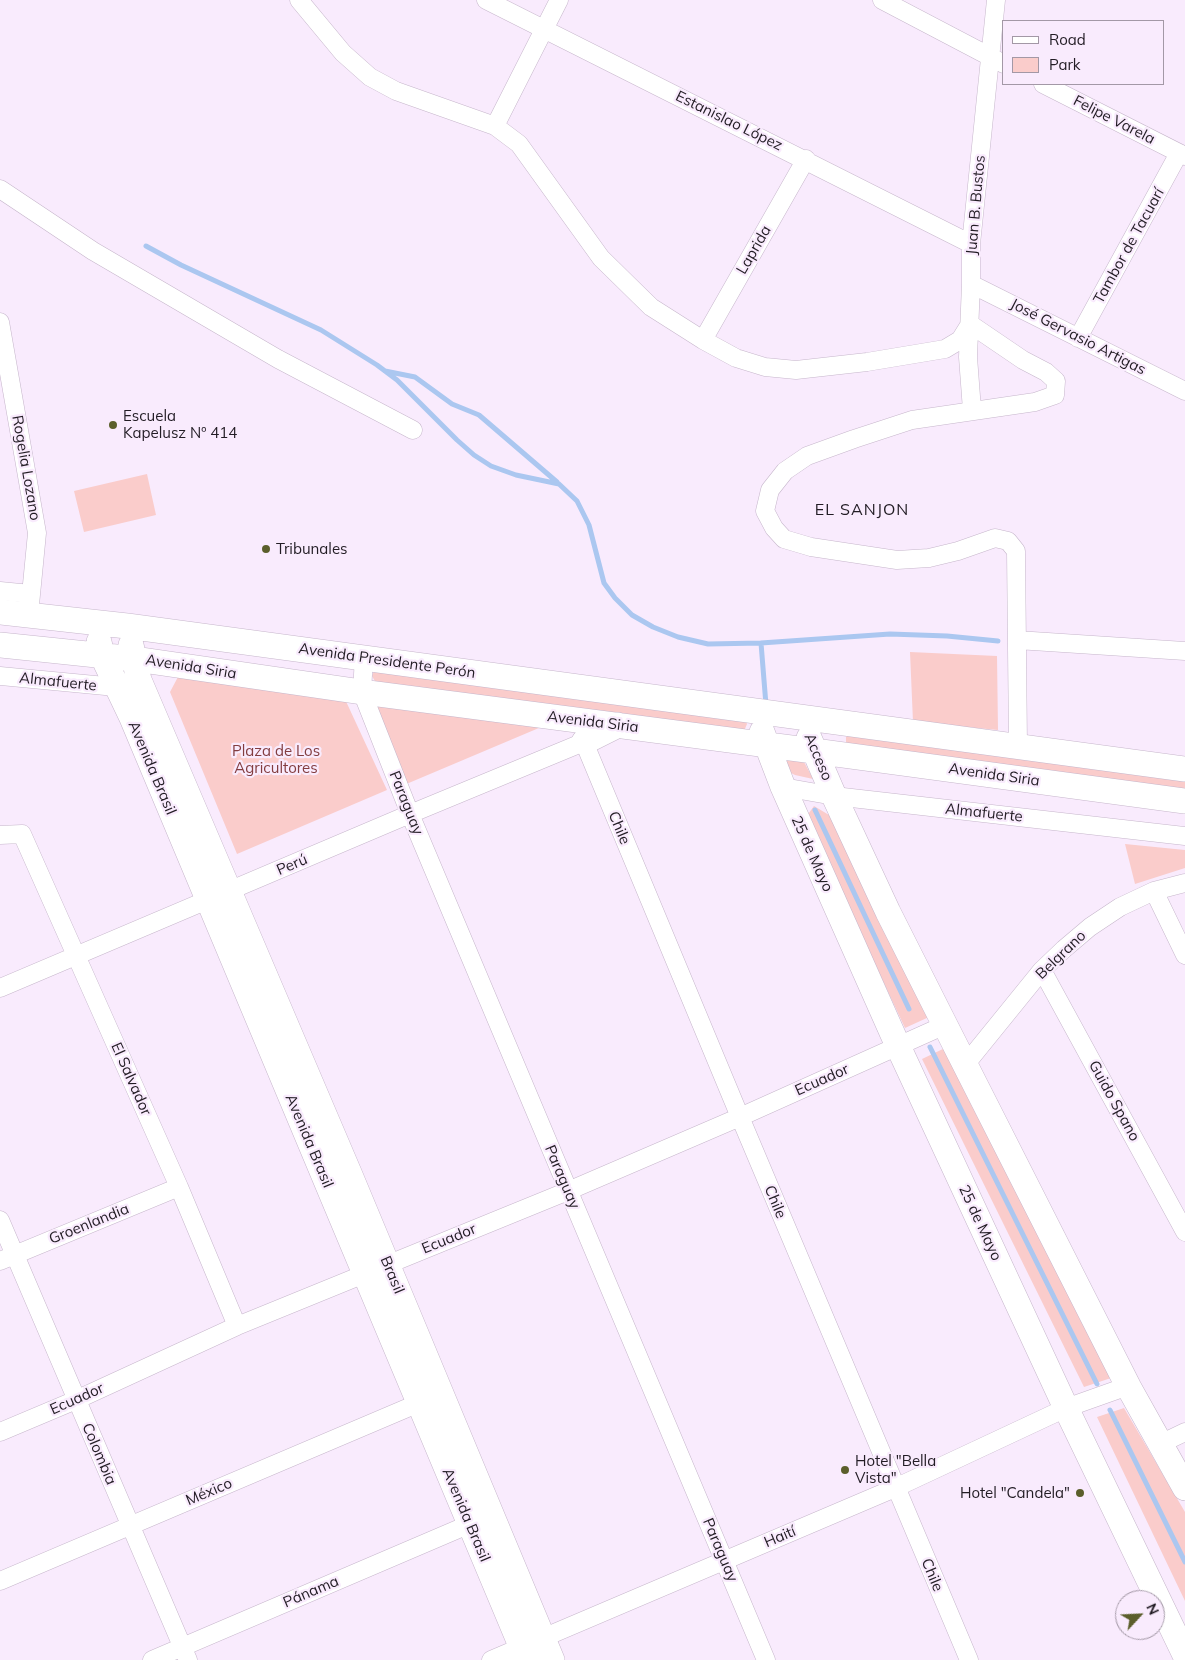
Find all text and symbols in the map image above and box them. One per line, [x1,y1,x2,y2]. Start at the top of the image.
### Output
legend [1002,20,1165,85]
text: Road [1049,30,1086,49]
text: Park [1049,55,1081,74]
street label: Estanislao López [673,87,785,155]
street label: Felipe Varela [1070,92,1158,148]
street label: Juan B. Bustos [963,154,989,256]
street label: Tambor de Tacuarí [1090,185,1168,307]
street label: Laprida [733,222,775,278]
street label: José Gervasio Artigas [1007,295,1149,379]
place label: Escuela Kapelusz Nº 414 [123,407,237,442]
street label: Rogelia Lozano [8,414,44,522]
marker: Escuela Kapelusz Nº 414 [107,419,119,431]
district label: EL SANJON [814,500,910,520]
place label: Tribunales [276,540,348,558]
marker: Tribunales [260,543,272,555]
street label: Avenida Presidente Perón [297,640,477,682]
street label: Avenida Siria [144,651,238,683]
street label: Almafuerte [18,669,98,695]
street label: Avenida Siria [546,707,640,737]
street label: Avenida Brasil [124,718,180,818]
street label: Acceso [800,731,836,783]
park label: Plaza de Los Agricultores [232,742,320,777]
street label: Avenida Siria [947,760,1041,790]
street label: Paraguay [385,768,427,838]
street label: Almafuerte [944,800,1024,826]
street label: Chile [604,809,634,847]
street label: 25 de Mayo [787,813,837,895]
street label: Perú [274,851,310,879]
street label: Belgrano [1032,927,1090,983]
street label: El Salvador [107,1040,155,1118]
street label: Guido Spano [1084,1058,1144,1144]
street label: Ecuador [792,1060,852,1100]
street label: Avenida Brasil [281,1091,337,1191]
street label: Paraguay [541,1142,583,1212]
street label: 25 de Mayo [955,1182,1005,1264]
street label: Chile [760,1183,790,1221]
street label: Groenlandia [46,1200,132,1248]
street label: Ecuador [419,1220,479,1258]
street label: Brasil [376,1253,408,1297]
street label: Ecuador [47,1379,107,1419]
street label: Colombia [78,1420,120,1488]
place label: Hotel "Bella Vista" [855,1452,936,1487]
marker: Hotel "Bella Vista" [839,1464,851,1476]
street label: Avenida Brasil [438,1465,494,1565]
street label: México [183,1474,235,1510]
place label: Hotel "Candela" [960,1484,1070,1502]
marker: Hotel "Candela" [1074,1487,1086,1499]
street label: Paraguay [699,1515,741,1585]
street label: Haití [761,1522,799,1552]
street label: Chile [917,1556,947,1594]
street label: Pánama [280,1572,342,1612]
north arrow [1115,1590,1165,1640]
text: N [1142,1600,1163,1618]

